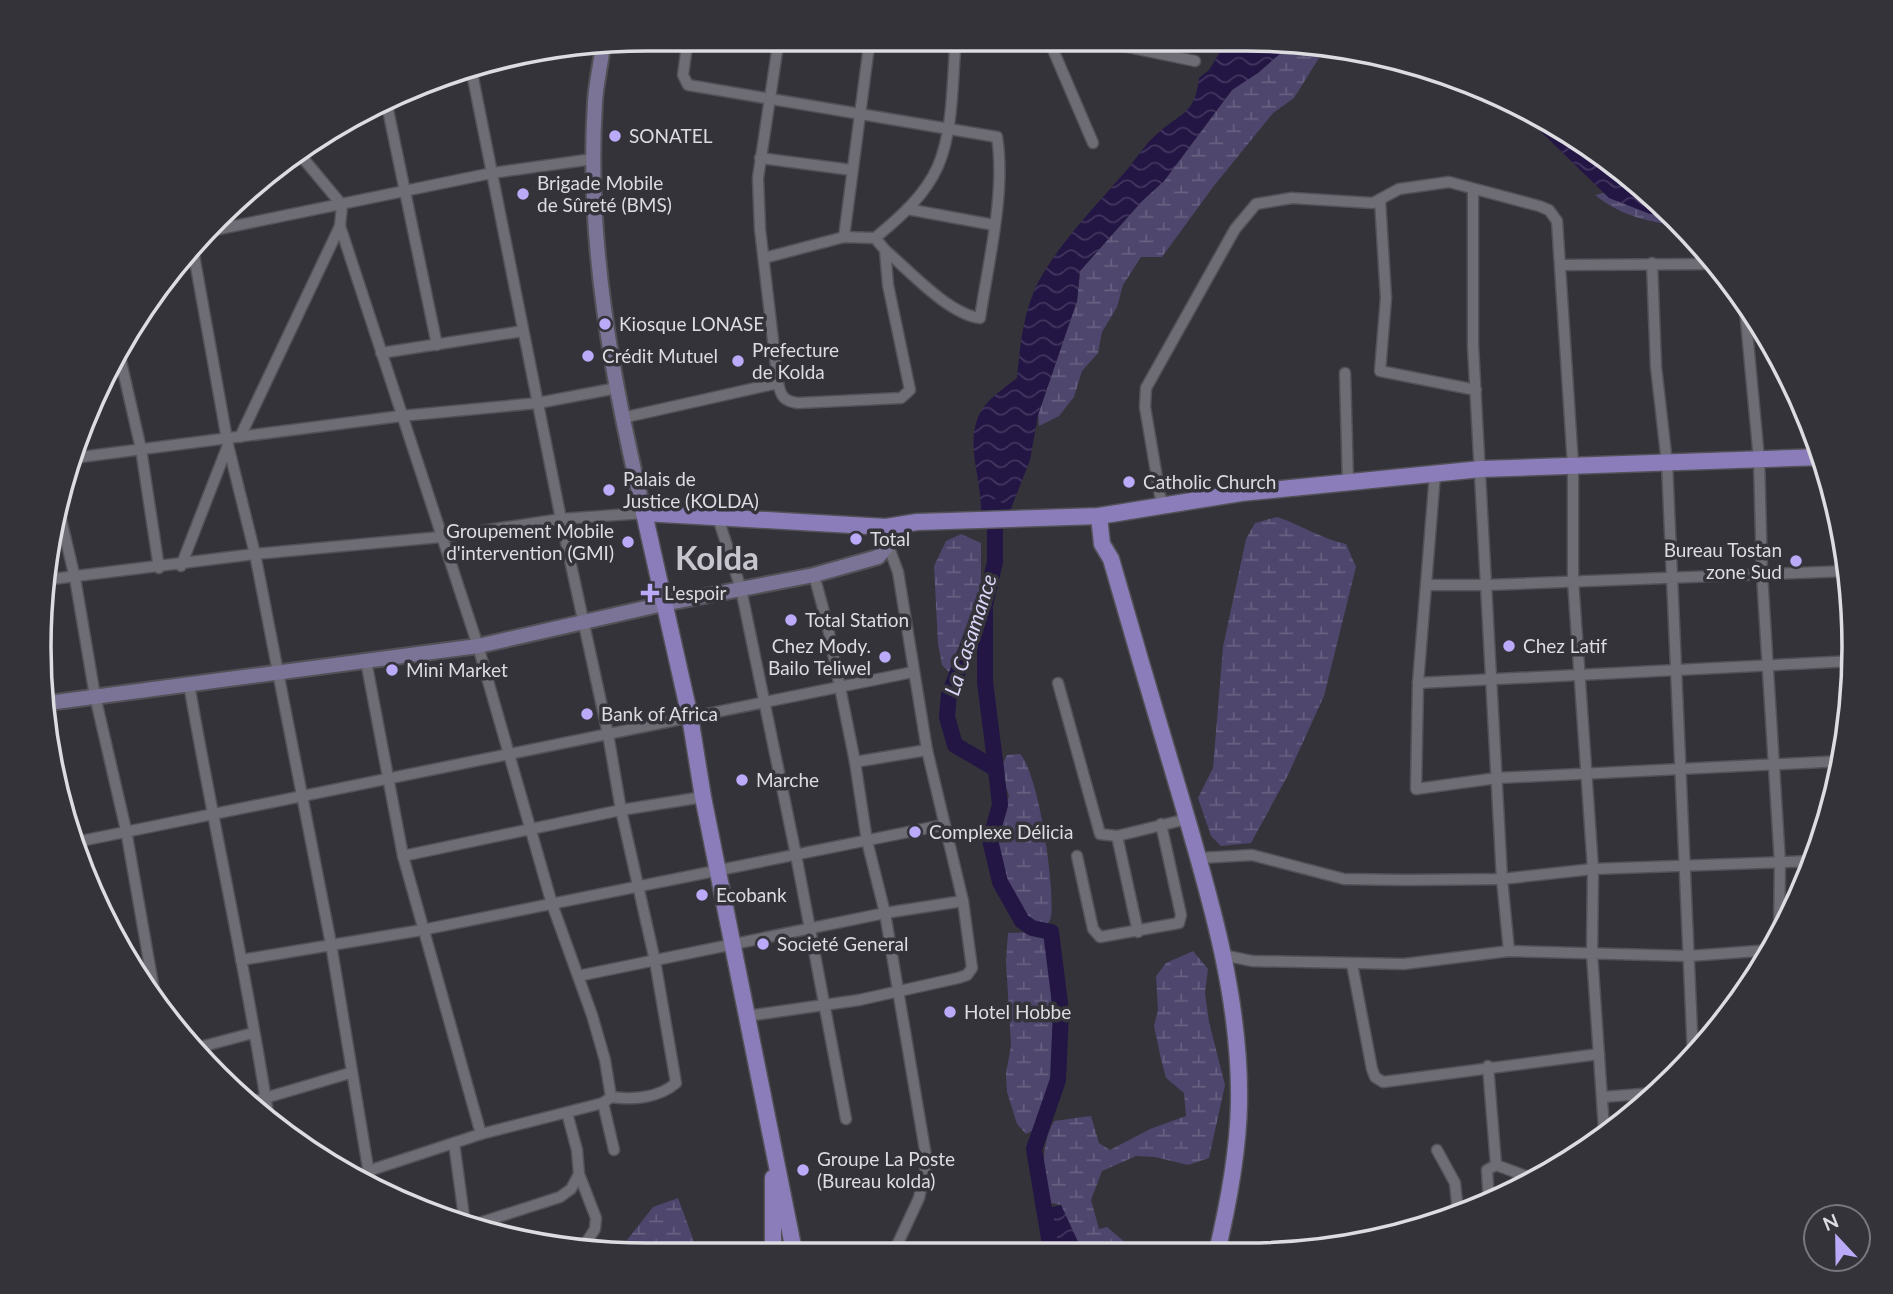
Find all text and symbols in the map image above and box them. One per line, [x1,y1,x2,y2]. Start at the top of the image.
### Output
place label: SONATEL [629,124,713,147]
marker: SONATEL [607,128,623,144]
place label: Brigade Mobile de Sûreté (BMS) [537,171,672,216]
marker: Brigade Mobile de Sûreté (BMS) [515,186,531,202]
place label: Kiosque LONASE [619,312,764,335]
marker: Kiosque LONASE [597,316,613,332]
place label: Prefecture de Kolda [752,338,839,383]
place label: Crédit Mutuel [602,344,718,367]
marker: Crédit Mutuel [580,348,596,364]
marker: Prefecture de Kolda [730,353,746,369]
place label: Palais de Justice (KOLDA) [623,467,759,512]
place label: Catholic Church [1143,470,1276,493]
marker: Catholic Church [1121,474,1137,490]
marker: Palais de Justice (KOLDA) [601,482,617,498]
place label: Groupement Mobile d'intervention (GMI) [446,519,614,564]
place label: Total [870,527,910,550]
marker: Total [848,531,864,547]
marker: Groupement Mobile d'intervention (GMI) [620,534,636,550]
district label: Kolda [675,537,759,577]
place label: Bureau Tostan zone Sud [1664,538,1782,583]
marker: Bureau Tostan zone Sud [1788,553,1804,569]
water label: La Casamance [938,571,1001,698]
place label: L'espoir [664,581,727,604]
marker: L'espoir [642,585,658,601]
place label: Total Station [805,608,909,631]
marker: Total Station [783,612,799,628]
place label: Chez Mody. Bailo Teliwel [768,634,871,679]
place label: Chez Latif [1523,634,1608,657]
marker: Chez Latif [1501,638,1517,654]
marker: Chez Mody. Bailo Teliwel [877,649,893,665]
place label: Mini Market [406,658,508,681]
marker: Mini Market [384,662,400,678]
place label: Bank of Africa [601,702,718,725]
marker: Bank of Africa [579,706,595,722]
place label: Marche [756,768,819,791]
marker: Marche [734,772,750,788]
place label: Complexe Délicia [929,820,1073,843]
marker: Complexe Délicia [907,824,923,840]
place label: Ecobank [716,883,787,906]
marker: Ecobank [694,887,710,903]
place label: Societé General [777,932,908,955]
marker: Societé General [755,936,771,952]
place label: Hotel Hobbe [964,1000,1071,1023]
marker: Hotel Hobbe [942,1004,958,1020]
place label: Groupe La Poste (Bureau kolda) [817,1147,955,1192]
marker: Groupe La Poste (Bureau kolda) [795,1162,811,1178]
north arrow [1802,1203,1872,1273]
text: N [1819,1208,1842,1235]

